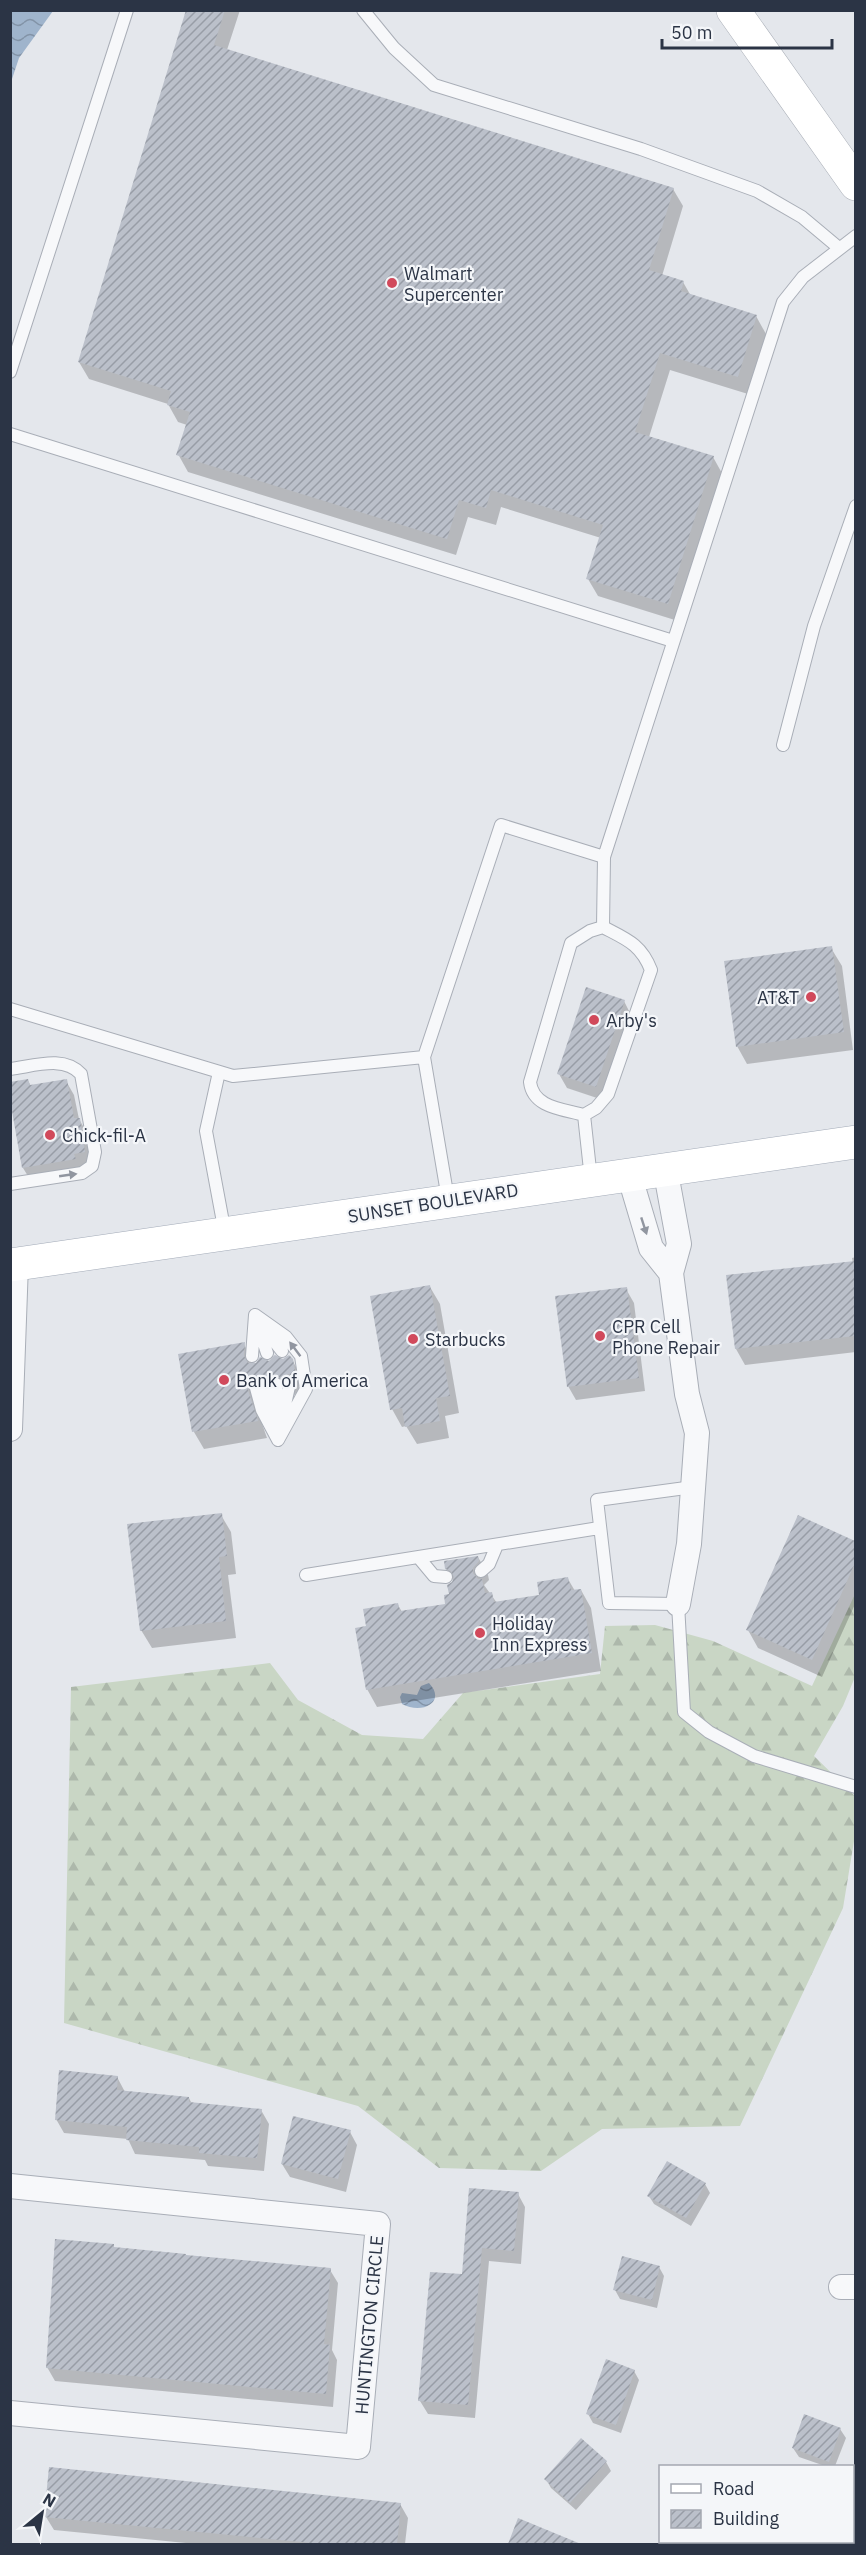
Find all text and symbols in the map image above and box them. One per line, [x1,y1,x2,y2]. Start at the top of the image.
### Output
scale bar [662,12,832,50]
text: 50 m [671,21,713,44]
place label: Walmart Supercenter [404,262,504,306]
marker: Walmart Supercenter [385,276,399,290]
place label: AT&T [757,986,799,1009]
marker: AT&T [804,990,818,1004]
place label: Arby's [606,1009,657,1032]
marker: Arby's [587,1013,601,1027]
place label: Chick-fil-A [62,1124,147,1147]
marker: Chick-fil-A [43,1128,57,1142]
one-way arrow [59,1171,78,1180]
street label: SUNSET BOULEVARD [346,1178,520,1228]
one-way arrow [640,1217,649,1235]
place label: CPR Cell Phone Repair [612,1315,720,1359]
place label: Starbucks [425,1328,506,1351]
marker: CPR Cell Phone Repair [593,1329,607,1343]
marker: Starbucks [406,1332,420,1346]
one-way arrow [289,1341,301,1357]
place label: Bank of America [236,1369,369,1392]
marker: Bank of America [217,1373,231,1387]
place label: Holiday Inn Express [492,1612,588,1656]
marker: Holiday Inn Express [473,1626,487,1640]
street label: HUNTINGTON CIRCLE [350,2235,388,2415]
legend [659,2465,854,2543]
text: Road [713,2477,754,2500]
north arrow [12,2483,72,2543]
text: N [39,2488,60,2512]
text: Building [713,2507,780,2530]

